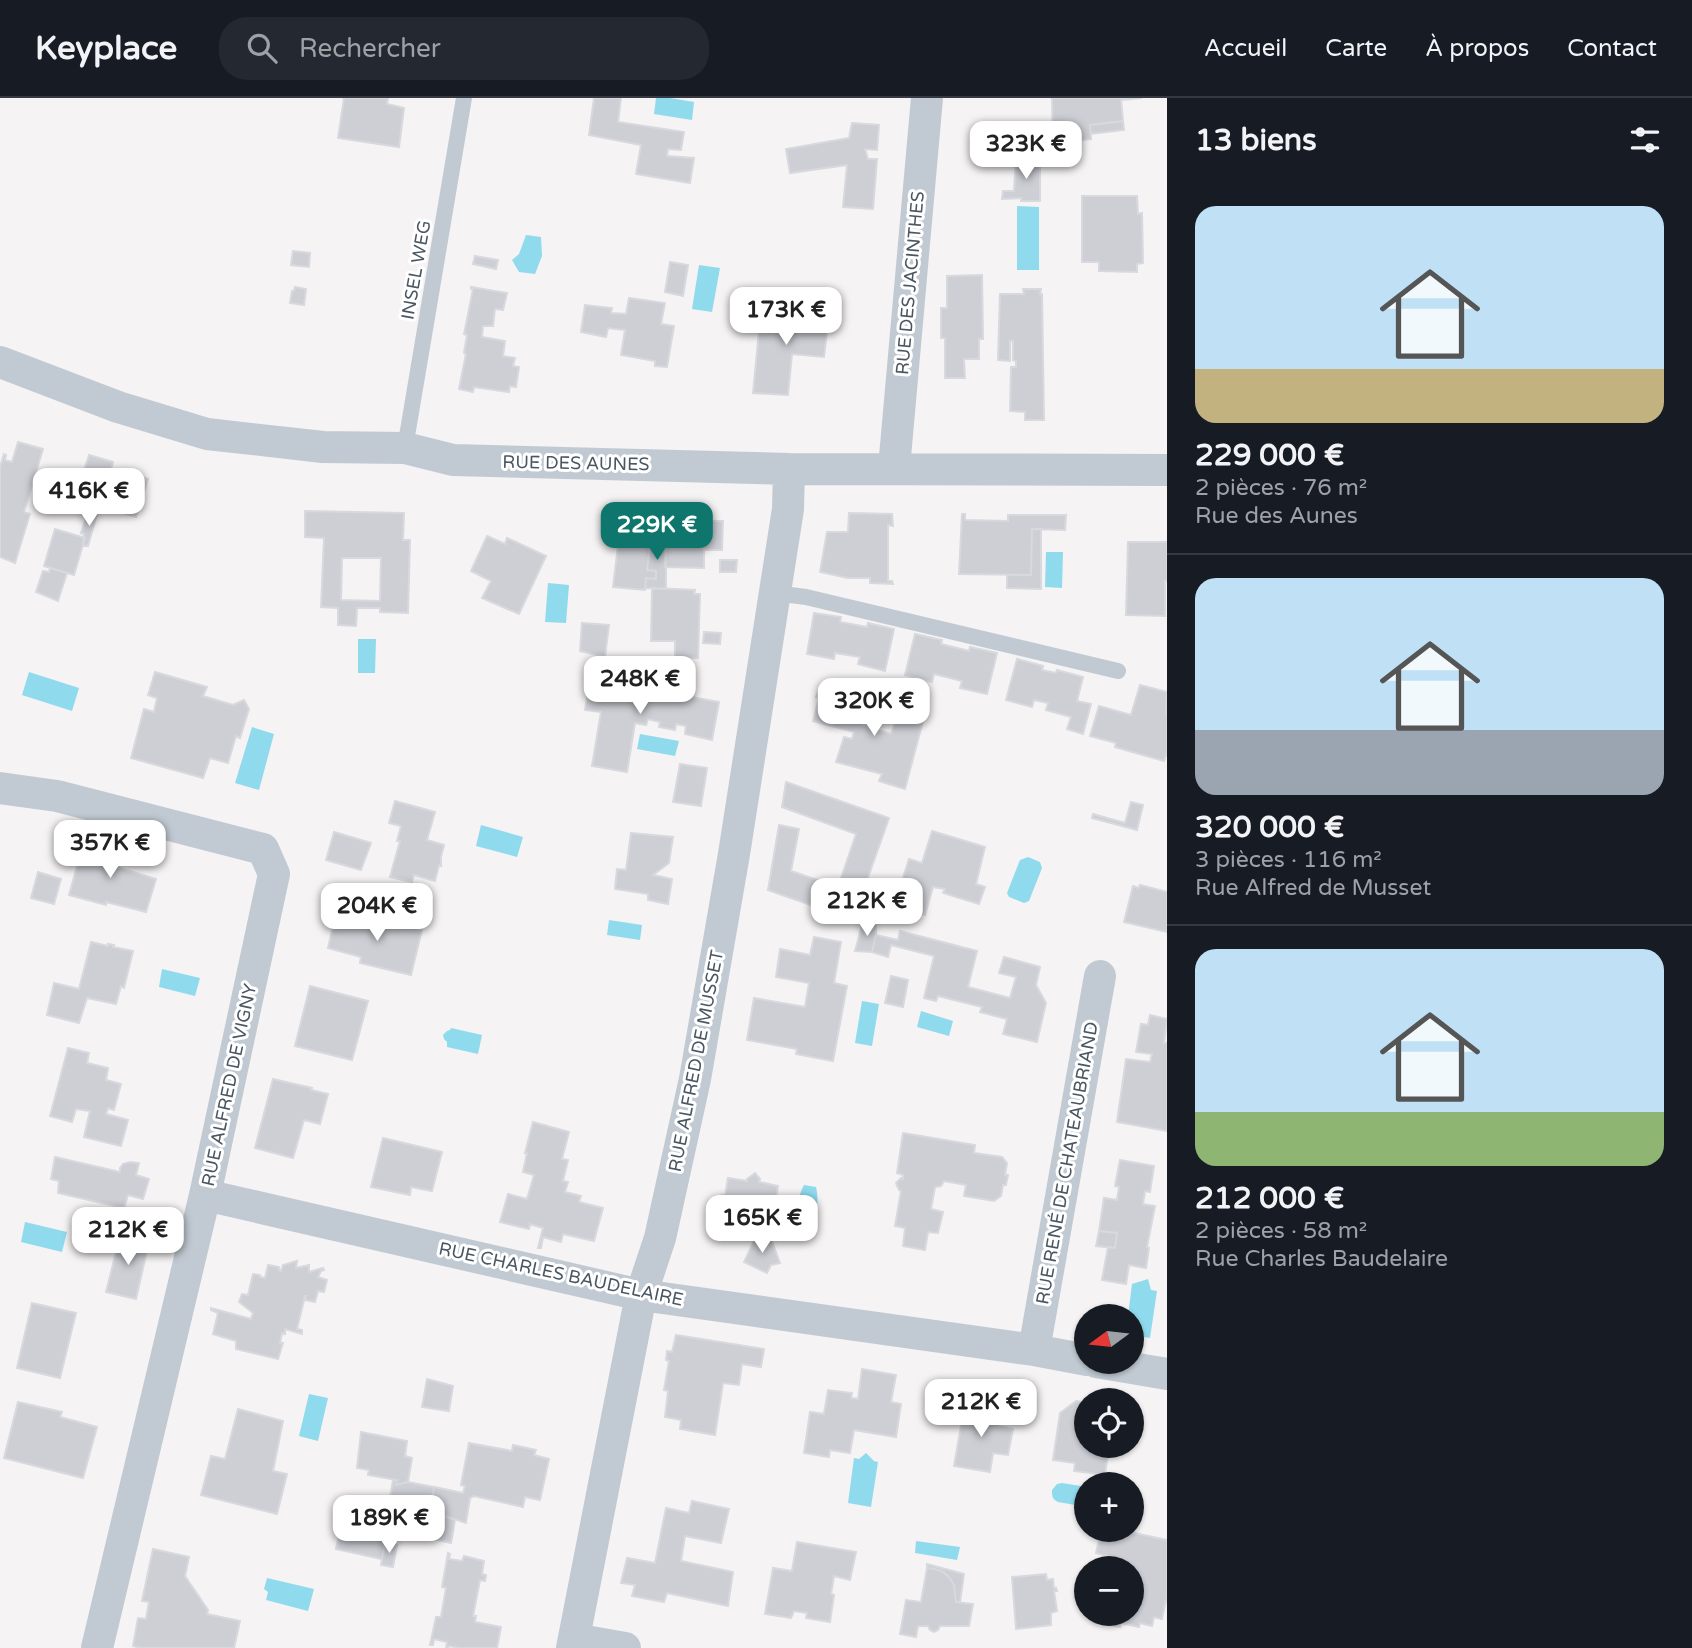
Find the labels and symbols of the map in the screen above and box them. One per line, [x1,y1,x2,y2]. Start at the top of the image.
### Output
pin: 323K € [969,122,1083,181]
street label: RUE DES JACINTHES [891,190,929,376]
street label: INSEL WEG [396,219,436,321]
pin: 173K € [729,288,843,347]
street label: RUE DES AUNES [502,451,650,475]
pin: 416K € [32,468,146,528]
pin: 229K € [600,503,714,562]
pin: 248K € [583,656,697,716]
pin: 320K € [817,678,931,738]
pin: 357K € [53,820,167,880]
pin: 212K € [810,878,924,938]
pin: 204K € [320,884,434,943]
street label: RUE ALFRED DE MUSSET [664,948,728,1174]
street label: RUE ALFRED DE VIGNY [197,981,261,1188]
street label: RUE RENÉ DE CHATEAUBRIAND [1031,1020,1103,1306]
pin: 165K € [705,1196,819,1255]
pin: 212K € [71,1208,185,1267]
street label: RUE CHARLES BAUDELAIRE [437,1237,685,1311]
north arrow [1074,1304,1144,1374]
pin: 212K € [924,1380,1038,1439]
pin: 189K € [332,1496,446,1555]

